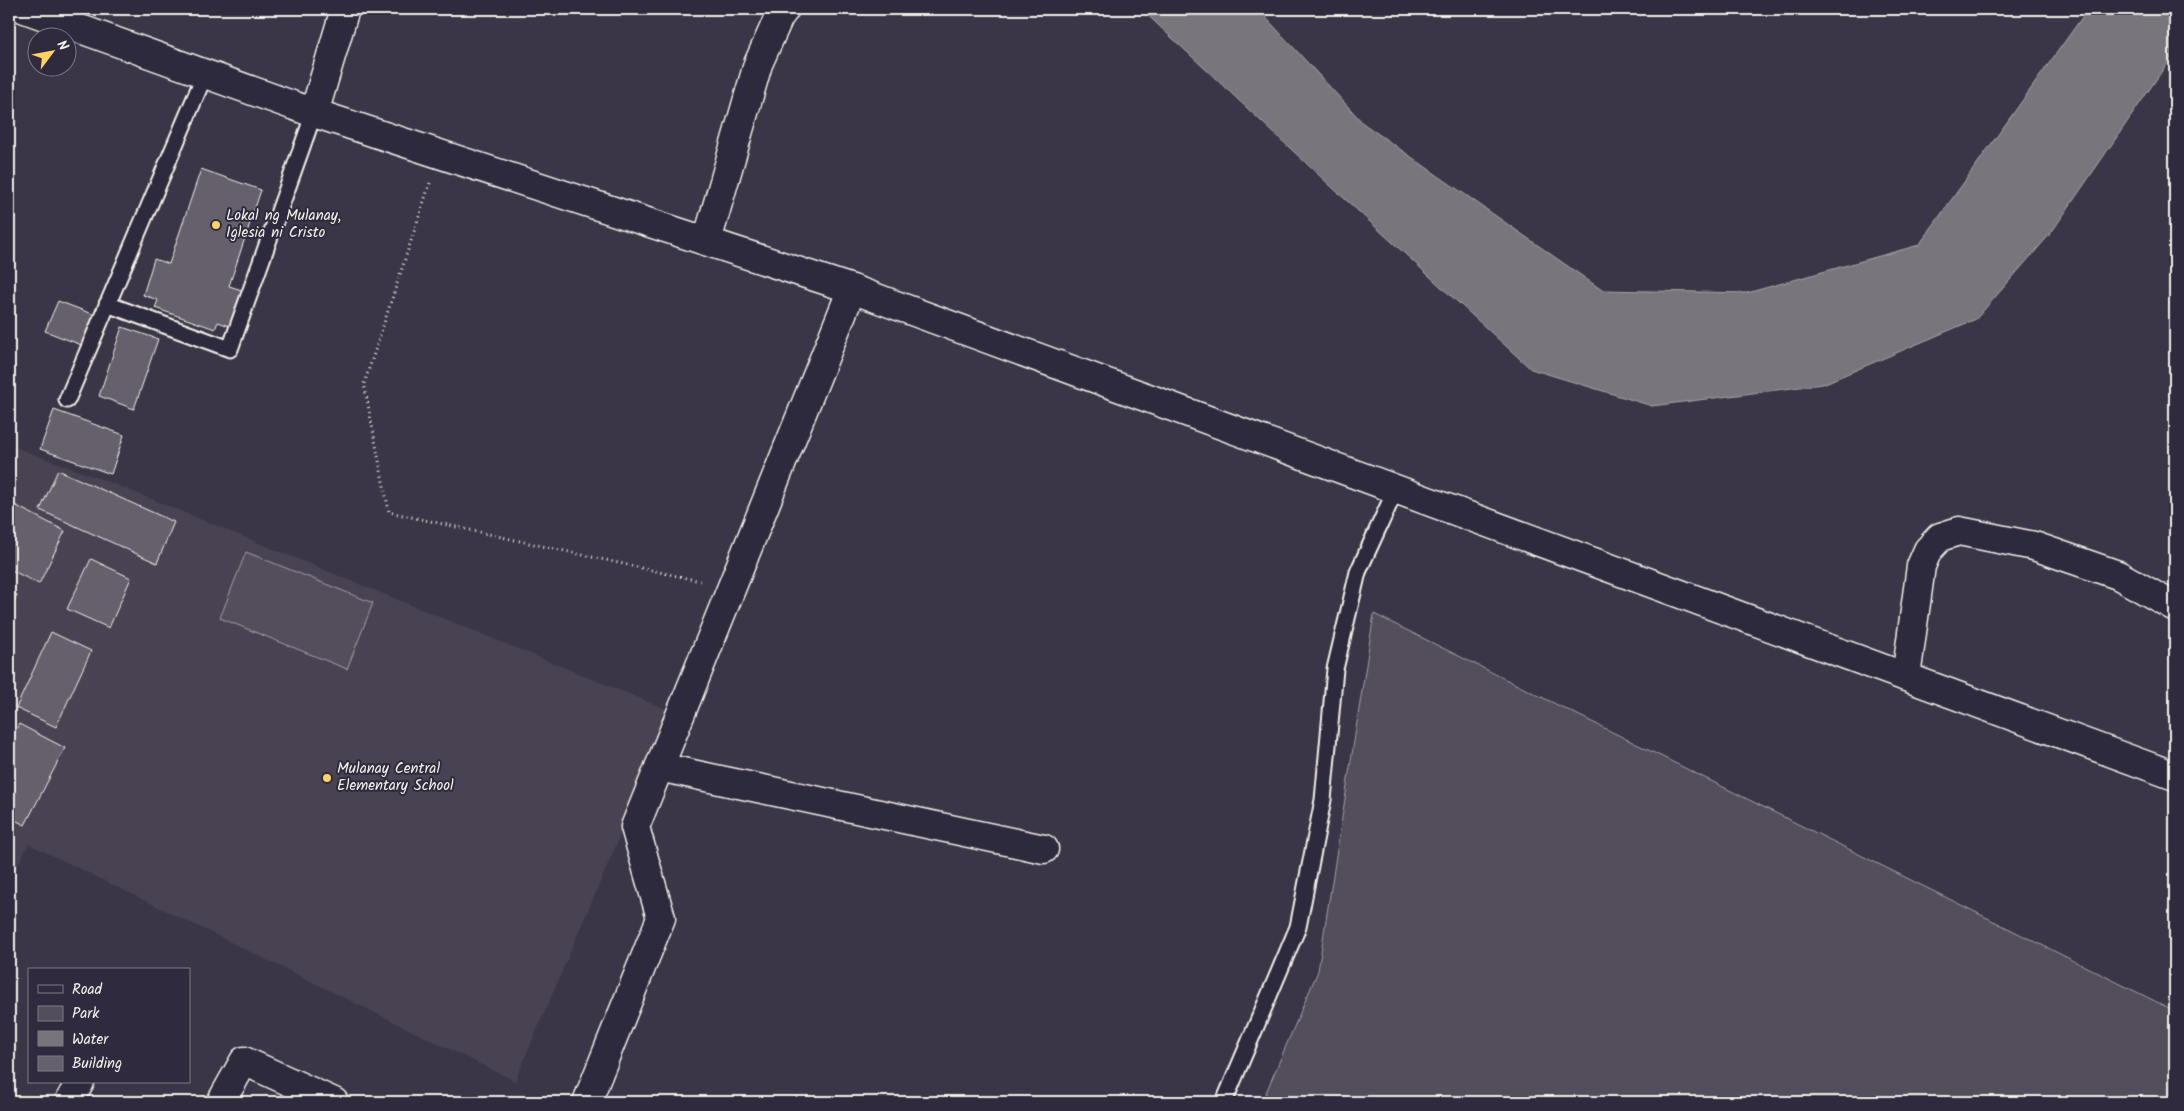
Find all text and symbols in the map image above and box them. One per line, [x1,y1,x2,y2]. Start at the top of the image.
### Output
north arrow [28,28,78,78]
text: N [51,36,74,55]
place label: Lokal ng Mulanay, Iglesia ni Cristo [226,204,341,245]
marker: Lokal ng Mulanay, Iglesia ni Cristo [210,219,222,231]
place label: Mulanay Central Elementary School [337,757,454,798]
marker: Mulanay Central Elementary School [321,772,333,784]
legend [28,968,190,1084]
text: Road [72,978,103,1002]
text: Park [72,1002,100,1026]
text: Water [72,1028,109,1052]
text: Building [72,1052,122,1076]

